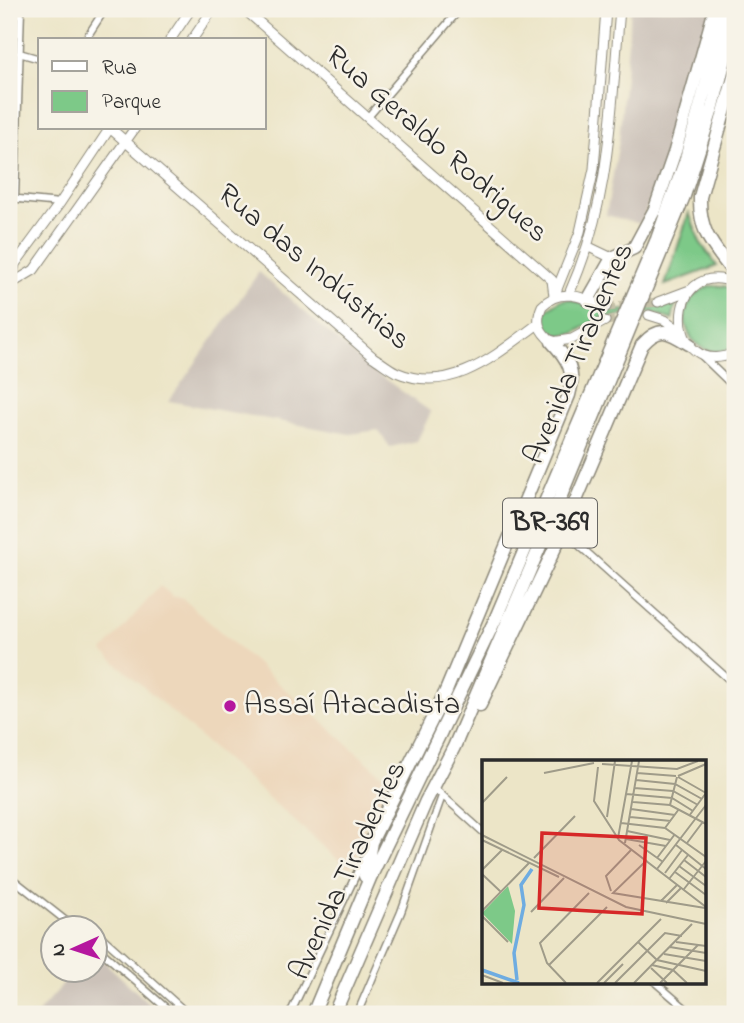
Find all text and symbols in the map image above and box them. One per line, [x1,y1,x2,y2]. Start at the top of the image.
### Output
street label: Rua Geraldo Rodrigues [315,36,557,254]
legend [38,38,266,130]
text: Rua [102,54,137,84]
text: Parque [102,88,161,118]
street label: Rua das Indústrias [207,174,419,362]
street label: Avenida Tiradentes [513,236,647,472]
road number: BR-369 [503,498,597,548]
place label: Assaí Atacadista [244,684,460,728]
marker: Assaí Atacadista [222,698,238,714]
street label: Avenida Tiradentes [279,754,419,988]
inset map [482,760,706,984]
north arrow [38,914,108,984]
text: N [46,942,73,957]

